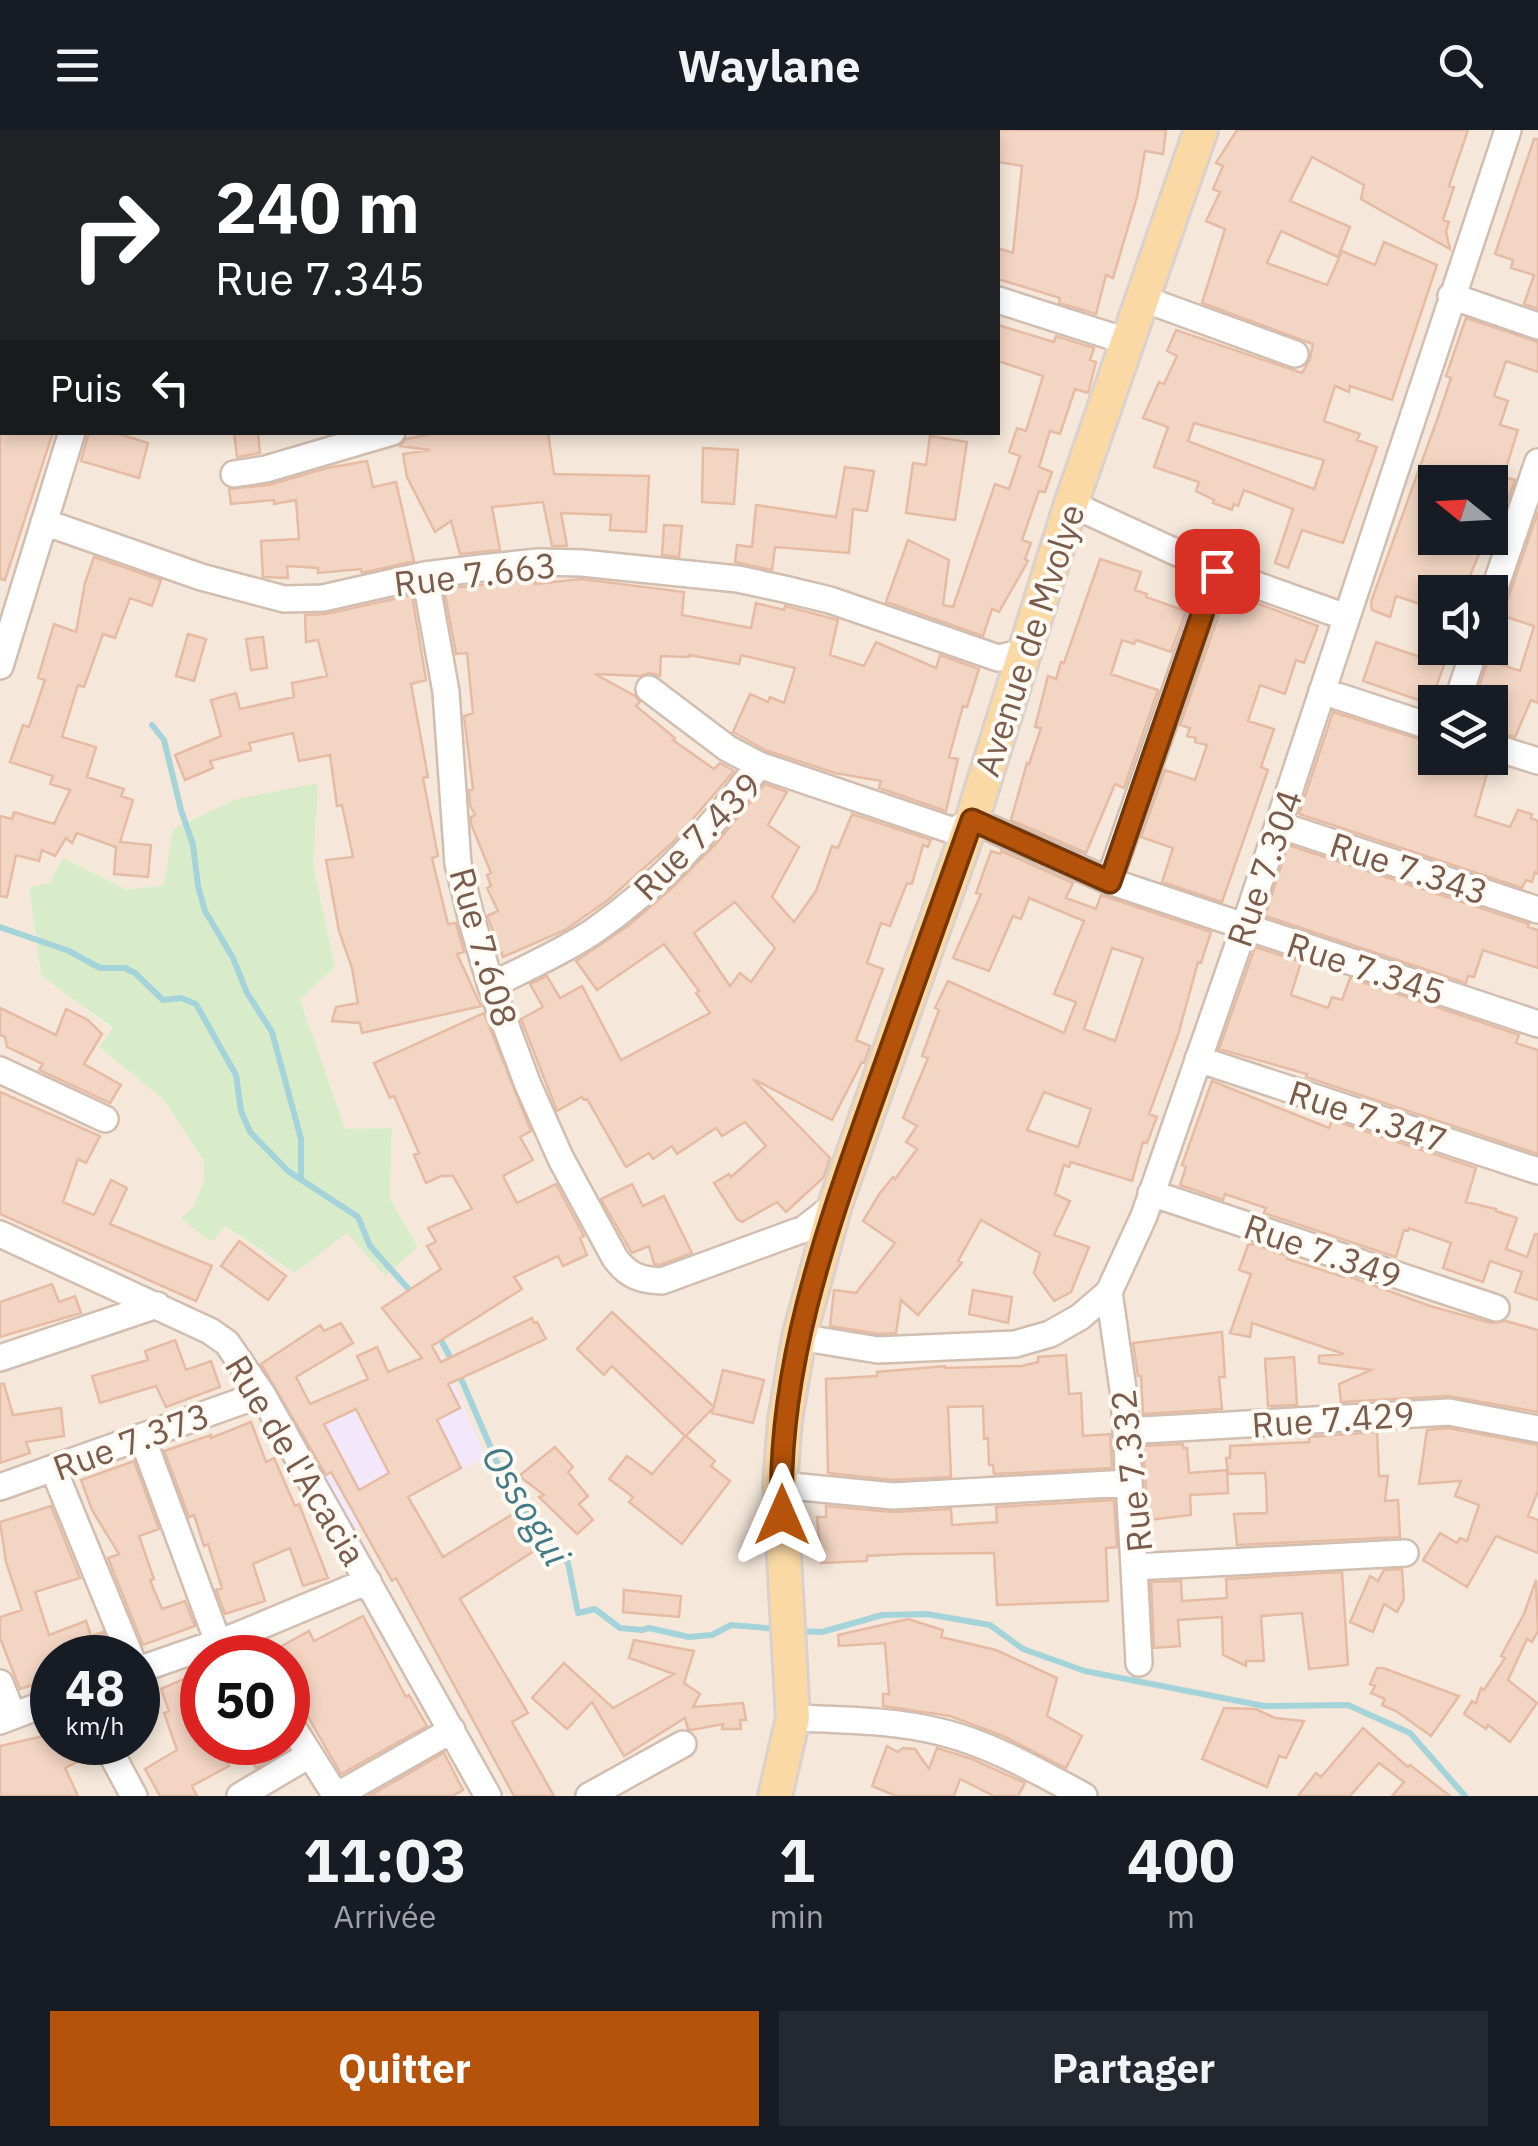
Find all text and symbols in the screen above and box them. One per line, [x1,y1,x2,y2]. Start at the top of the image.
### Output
text: Waylane [677,36,861,94]
icon: menu [50,38,105,93]
icon: search [1433,38,1488,93]
text: 240 m [215,161,420,252]
icon: right [50,170,180,300]
text: Rue 7.345 [215,249,425,307]
icon: left [143,360,198,415]
text: Puis [50,363,123,412]
north arrow [1418,465,1508,555]
map controls [1418,465,1508,775]
street label: Avenue de Mvolye [963,498,1095,782]
pin [1175,529,1260,614]
street label: Rue 7.663 [391,541,559,607]
icon: arrive [1190,544,1245,599]
button: sound [1418,575,1508,665]
button: layers [1418,685,1508,775]
street label: Rue 7.439 [623,762,771,910]
street label: Rue 7.304 [1216,783,1312,953]
street label: Rue 7.343 [1324,821,1494,915]
street label: Rue 7.608 [439,862,529,1032]
street label: Rue 7.345 [1281,921,1451,1015]
street label: Rue 7.347 [1283,1069,1453,1163]
street label: Rue 7.349 [1238,1203,1408,1299]
street label: Rue de l'Acacia [215,1346,377,1574]
street label: Rue 7.332 [1100,1387,1162,1555]
street label: Rue 7.429 [1250,1390,1416,1448]
street label: Rue 7.373 [46,1391,216,1491]
water label: Ossogui [472,1435,583,1575]
position arrow [730,1463,834,1567]
speed limit sign: 50 [180,1635,310,1765]
text: 48 [65,1655,125,1720]
text: km/h [66,1709,124,1742]
text: 11:03 [303,1820,467,1899]
text: 1 [779,1820,815,1899]
text: 400 [1127,1820,1235,1899]
text: Arrivée [334,1895,436,1937]
text: min [770,1895,824,1937]
text: m [1167,1895,1195,1937]
button: Quitter [50,2011,759,2126]
button: Partager [779,2011,1488,2126]

